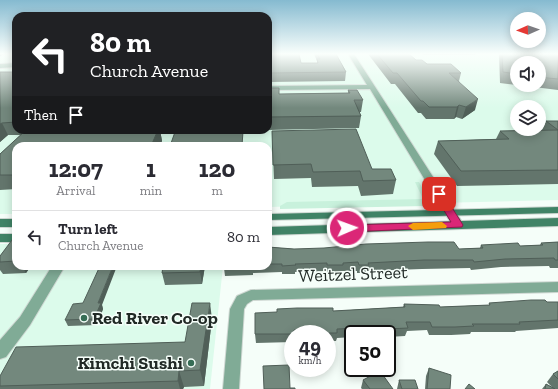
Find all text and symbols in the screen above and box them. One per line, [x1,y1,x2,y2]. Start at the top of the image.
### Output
north arrow [510,12,546,48]
map controls [510,12,546,136]
text: 80 m [90,26,151,59]
icon: left [24,28,76,80]
button: sound [510,56,546,92]
text: Church Avenue [90,60,208,82]
button: layers [510,100,546,136]
icon: arrive [65,104,87,126]
text: Then [24,106,57,124]
text: 12:07 [49,154,103,183]
text: 1 [146,154,156,183]
text: 120 [199,154,235,183]
pin [422,177,456,211]
text: Arrival [56,183,95,198]
text: min [140,183,162,198]
text: m [211,183,223,198]
icon: arrive [428,183,450,205]
position arrow [326,207,368,249]
text: Turn left [58,220,118,238]
icon: left [24,226,46,248]
text: 80 m [227,228,260,246]
text: Church Avenue [58,238,143,253]
street label: Weitzel Street [298,261,408,287]
place label: Red River Co-op [92,307,218,329]
marker: Red River Co-op [79,313,89,323]
speed limit sign: 50 [344,325,396,377]
text: 49 [299,334,321,358]
place label: Kimchi Sushi [77,352,184,374]
text: km/h [299,355,321,367]
marker: Kimchi Sushi [186,358,196,368]

